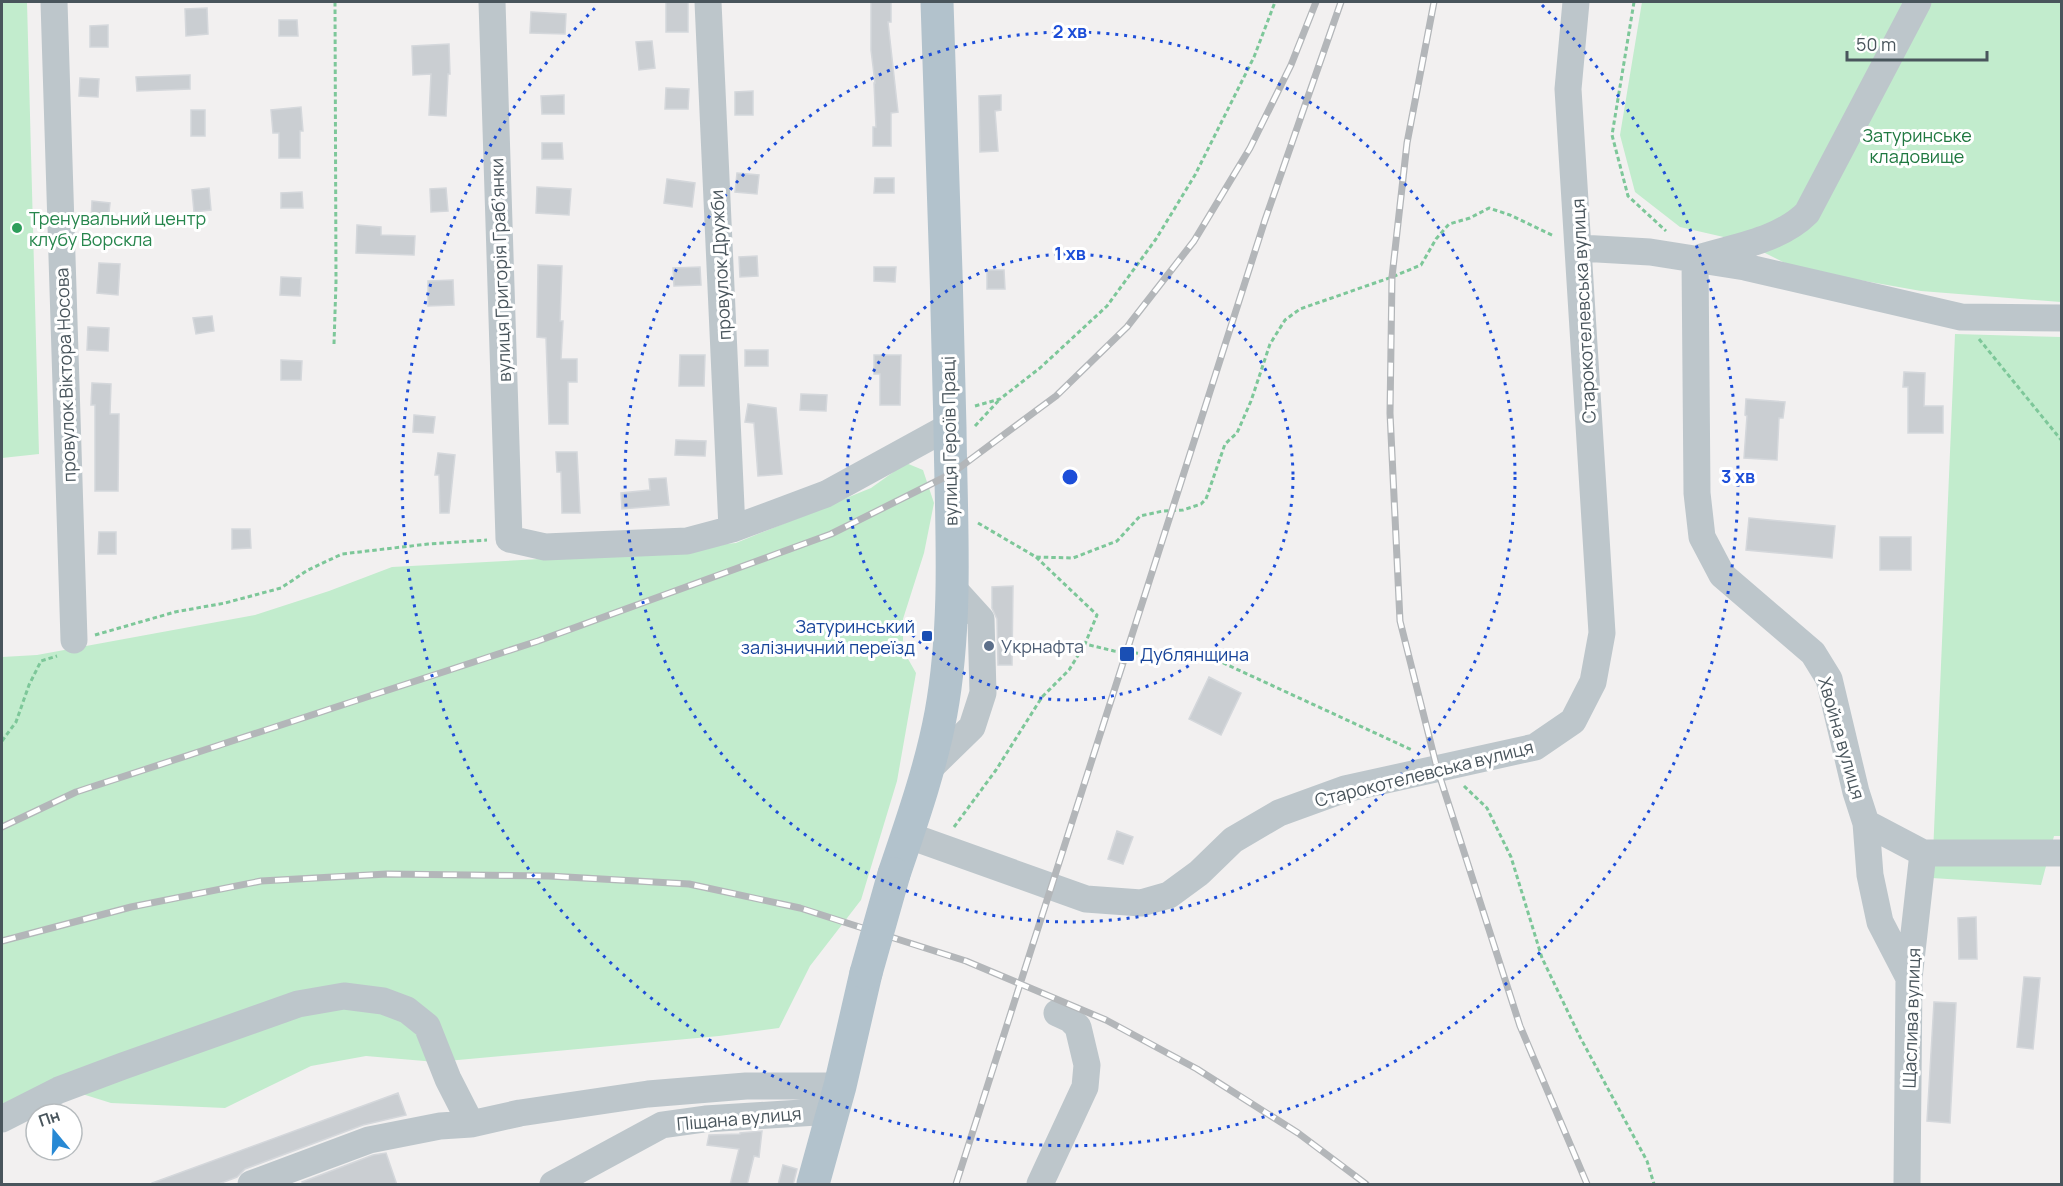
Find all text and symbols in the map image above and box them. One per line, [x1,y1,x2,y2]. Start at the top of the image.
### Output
text: 2 хв [1053,19,1087,43]
scale bar [1847,24,1986,62]
text: 50 m [1856,32,1896,56]
park label: Затуринське кладовище [1862,123,1972,168]
street label: вулиця Григорія Грабʼянки [484,157,516,383]
street label: провулок Дружби [704,189,736,341]
street label: Старокотелевська вулиця [1565,198,1601,424]
place label: Тренувальний центр клубу Ворскла [29,206,206,251]
marker: Тренувальний центр клубу Ворскла [10,221,24,235]
text: 1 хв [1054,241,1086,265]
street label: провулок Віктора Носова [49,267,81,483]
street label: вулиця Героїв Праці [936,356,962,526]
text: 3 хв [1721,464,1755,488]
centre of rings [1060,467,1080,487]
place label: Затуринський залізничний переїзд [741,614,915,659]
marker: Затуринський залізничний переїзд [920,629,934,643]
place label: Укрнафта [1001,634,1084,658]
marker: Укрнафта [982,639,996,653]
place label: Дублянщина [1140,642,1249,666]
marker: Дублянщина [1118,645,1136,663]
street label: Хвойна вулиця [1813,674,1871,802]
street label: Старокотелевська вулиця [1312,734,1536,812]
street label: Щаслива вулиця [1897,947,1925,1089]
street label: Піщана вулиця [676,1101,802,1135]
north arrow [24,1102,84,1162]
text: Пн [35,1104,63,1132]

